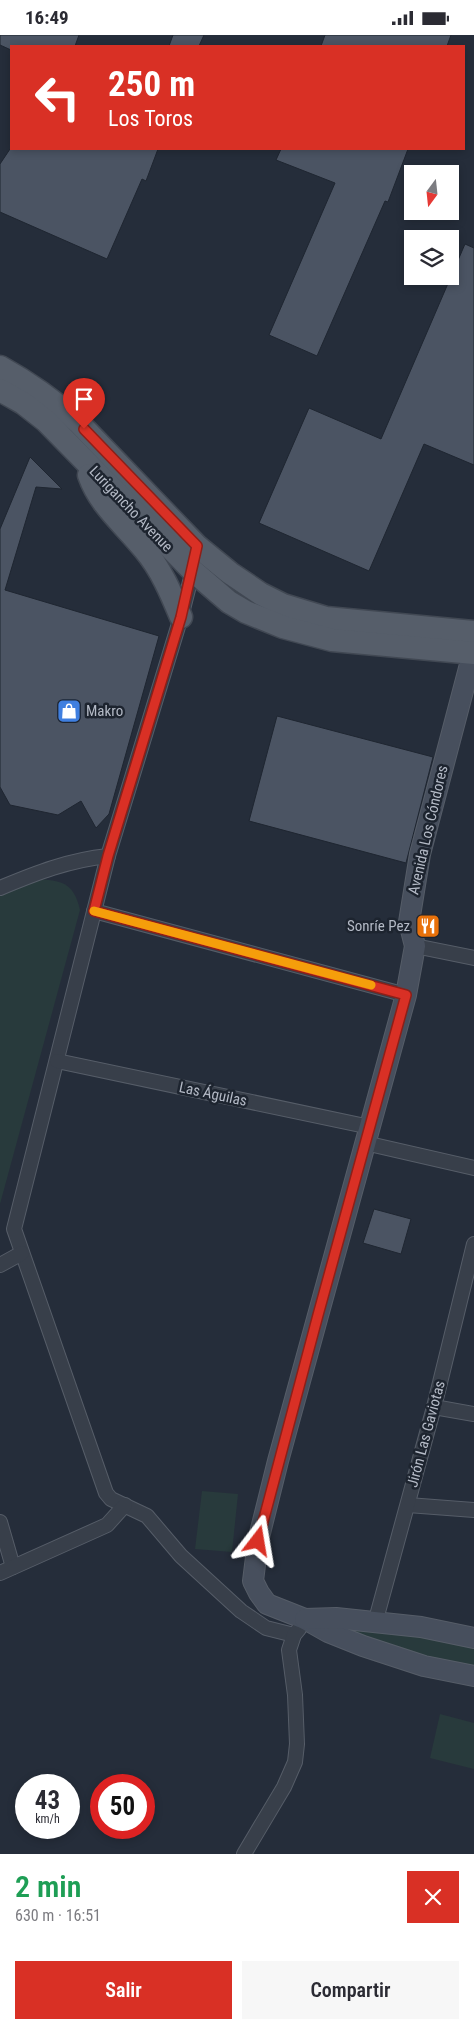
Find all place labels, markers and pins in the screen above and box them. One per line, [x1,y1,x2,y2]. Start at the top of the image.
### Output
pin [63,378,105,429]
shop icon: Makro [56,698,82,724]
place label: Makro [86,702,123,720]
restaurant icon: Sonríe Pez [415,913,441,939]
place label: Sonríe Pez [347,917,410,935]

